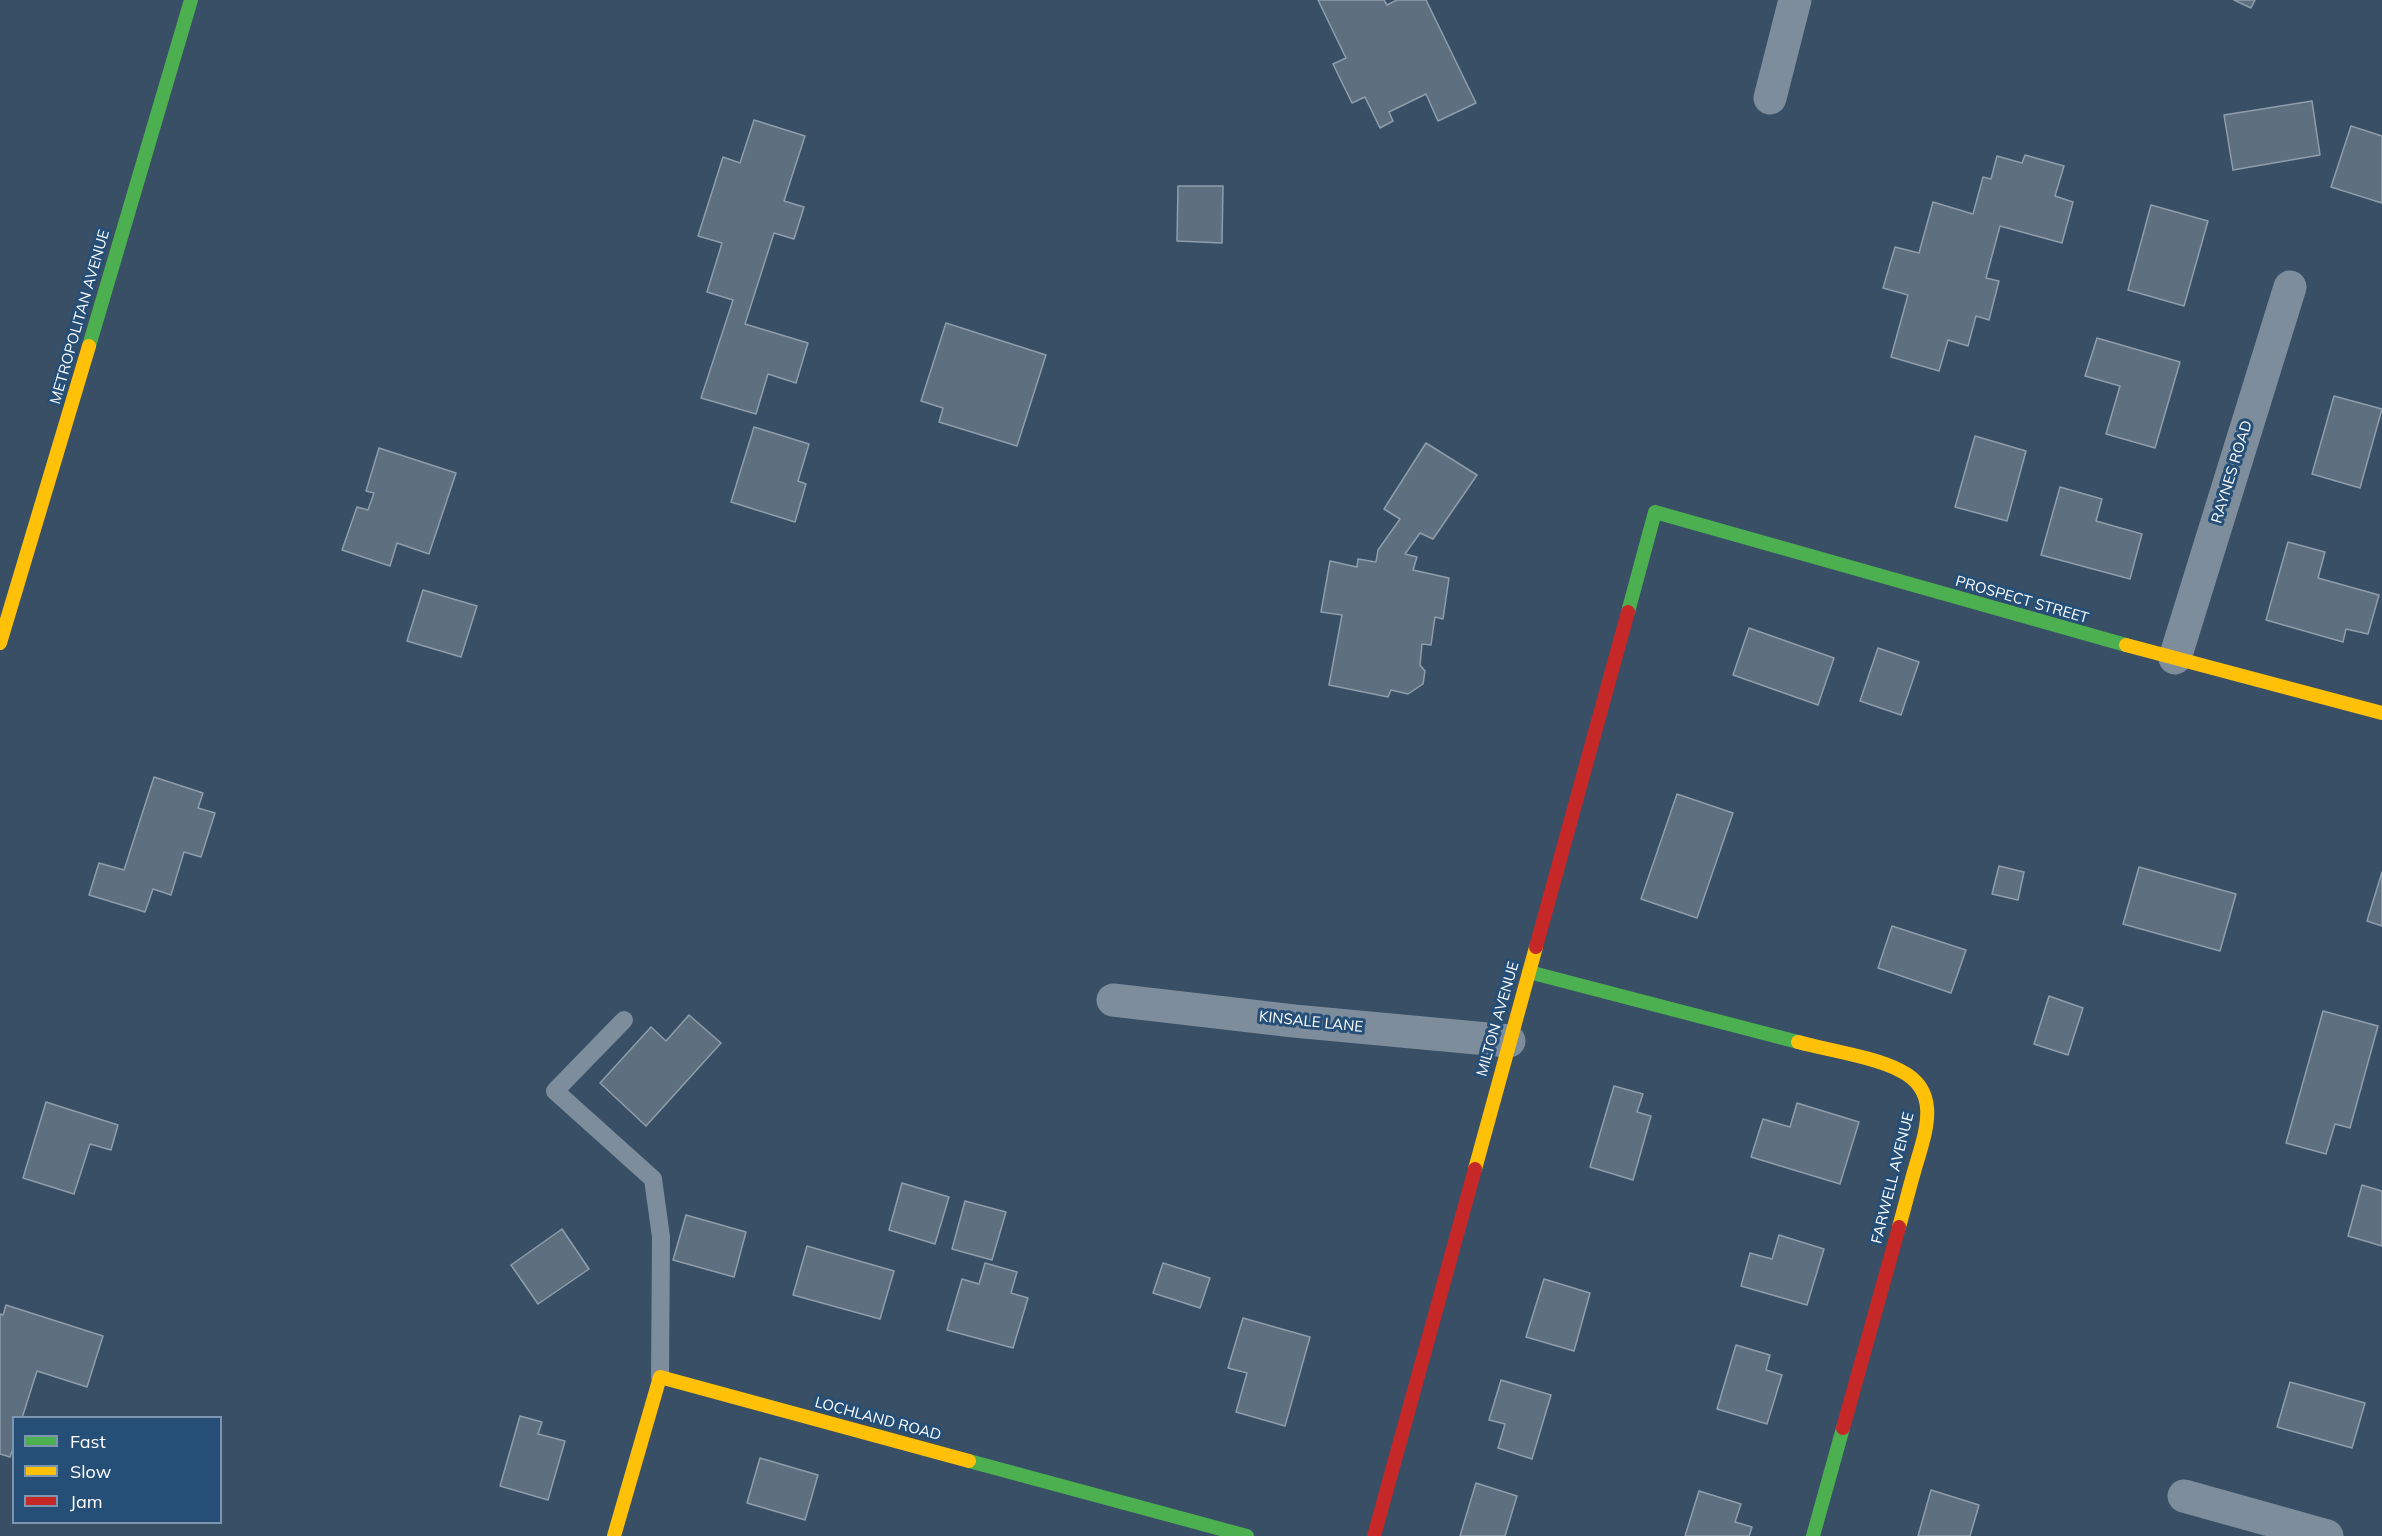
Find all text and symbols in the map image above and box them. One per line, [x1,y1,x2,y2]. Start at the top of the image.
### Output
street label: METROPOLITAN AVENUE [47,228,113,406]
street label: RAYNES ROAD [2208,418,2256,526]
street label: PROSPECT STREET [1953,572,2091,628]
street label: MILTON AVENUE [1473,960,1523,1078]
street label: KINSALE LANE [1258,1008,1364,1036]
street label: FARWELL AVENUE [1868,1110,1918,1246]
street label: LOCHLAND ROAD [813,1393,943,1445]
legend [12,1416,222,1524]
text: Fast [70,1430,106,1453]
text: Slow [70,1460,111,1483]
text: Jam [70,1490,103,1513]

